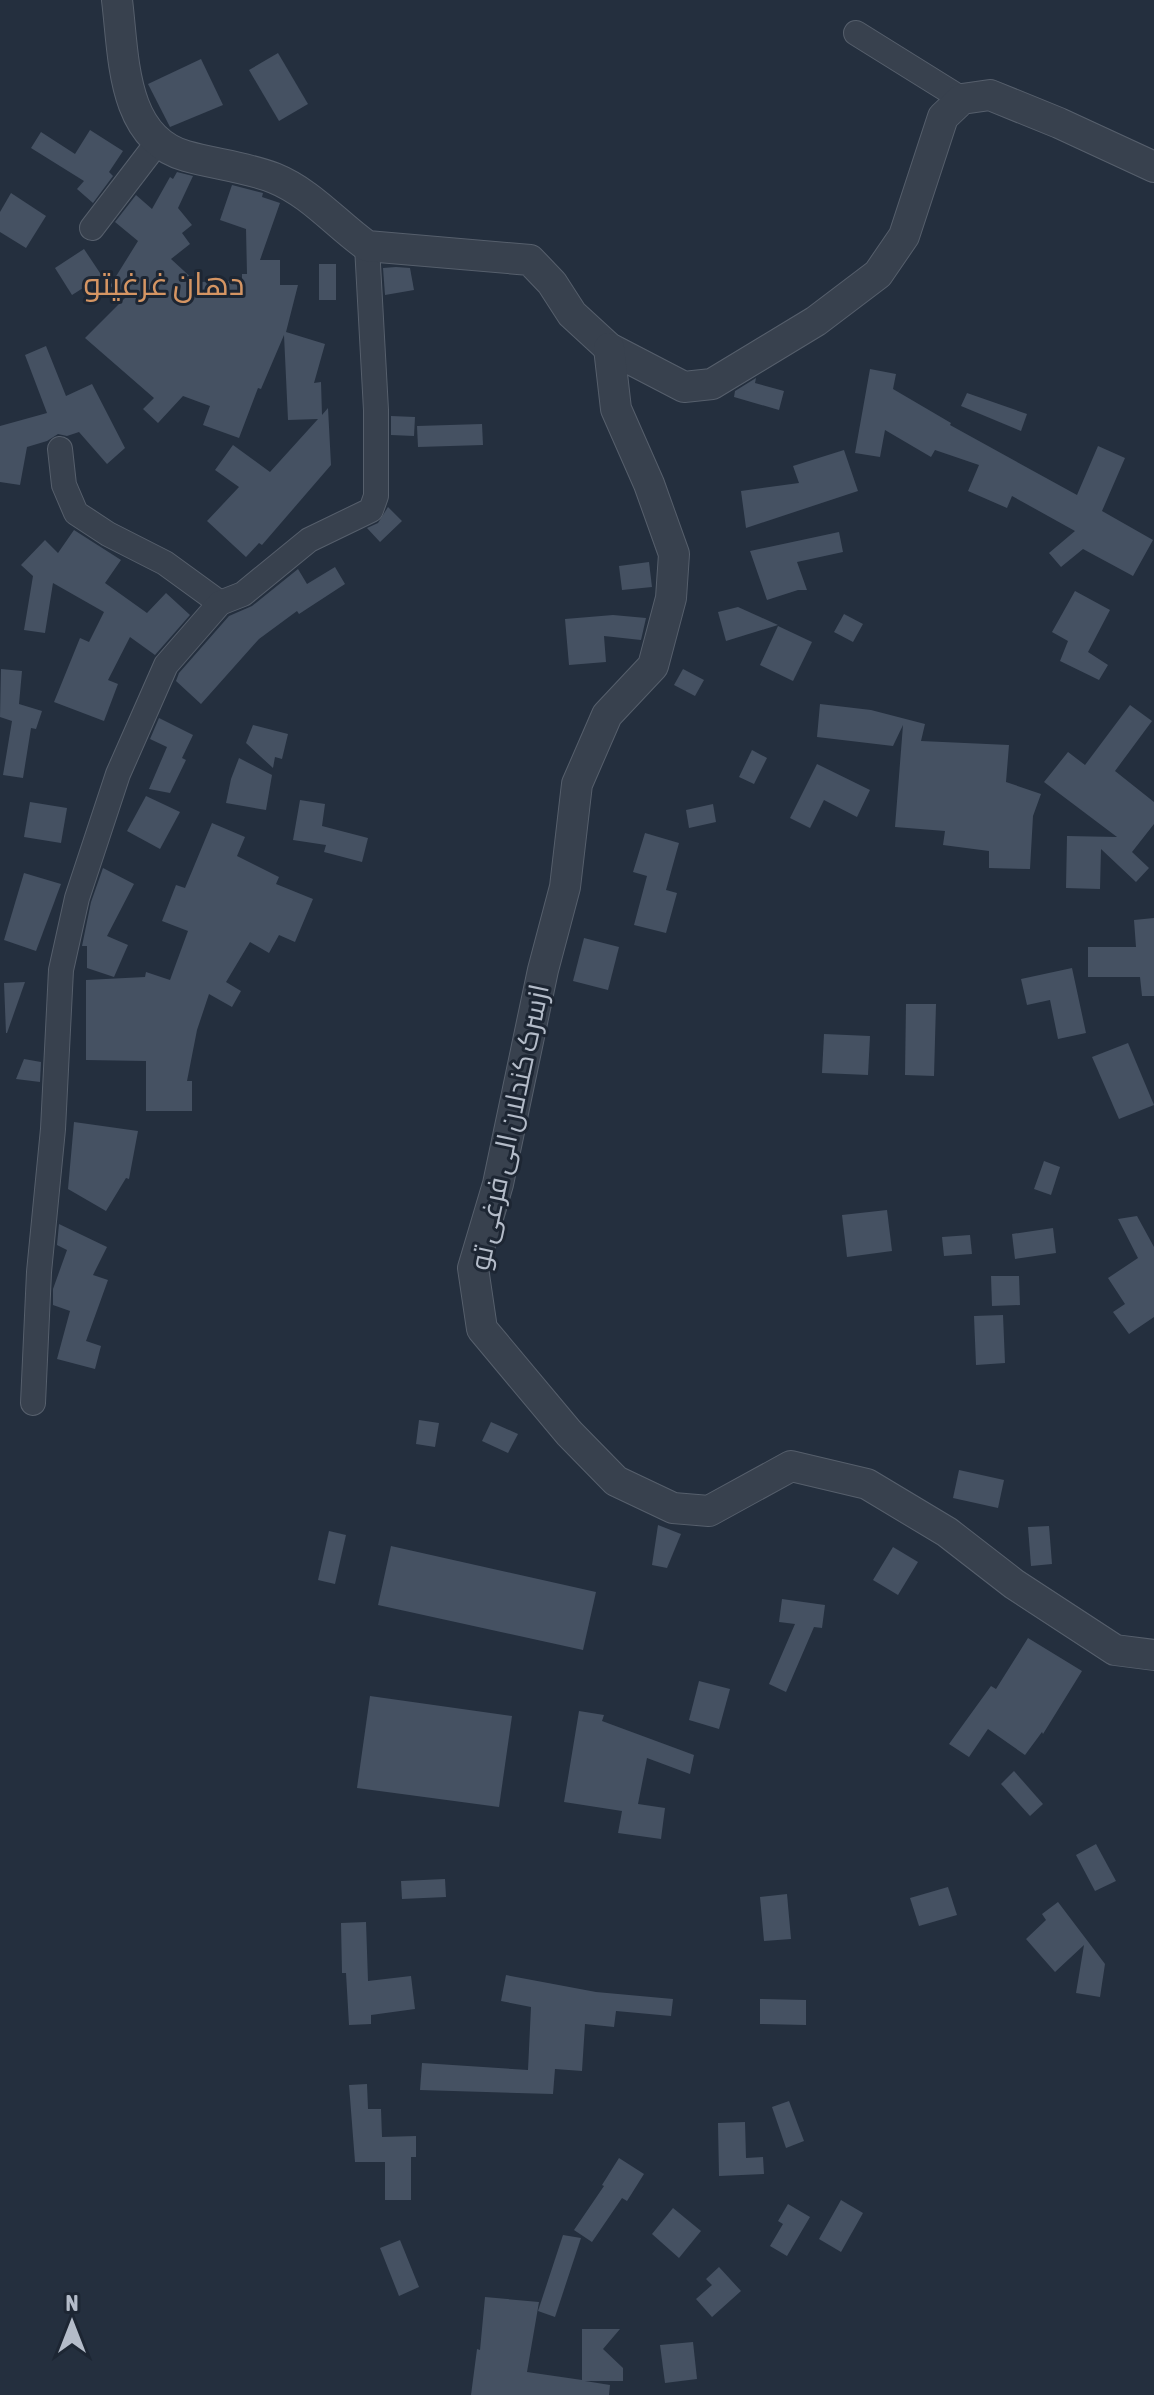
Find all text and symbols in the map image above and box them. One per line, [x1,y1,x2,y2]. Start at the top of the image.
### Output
district label: دهان غرغیتو [84,265,244,303]
street label: ازسرک کندلان الی فرغی تو [463,981,556,1273]
north arrow [32,2283,112,2363]
text: N [66,2290,78,2316]

